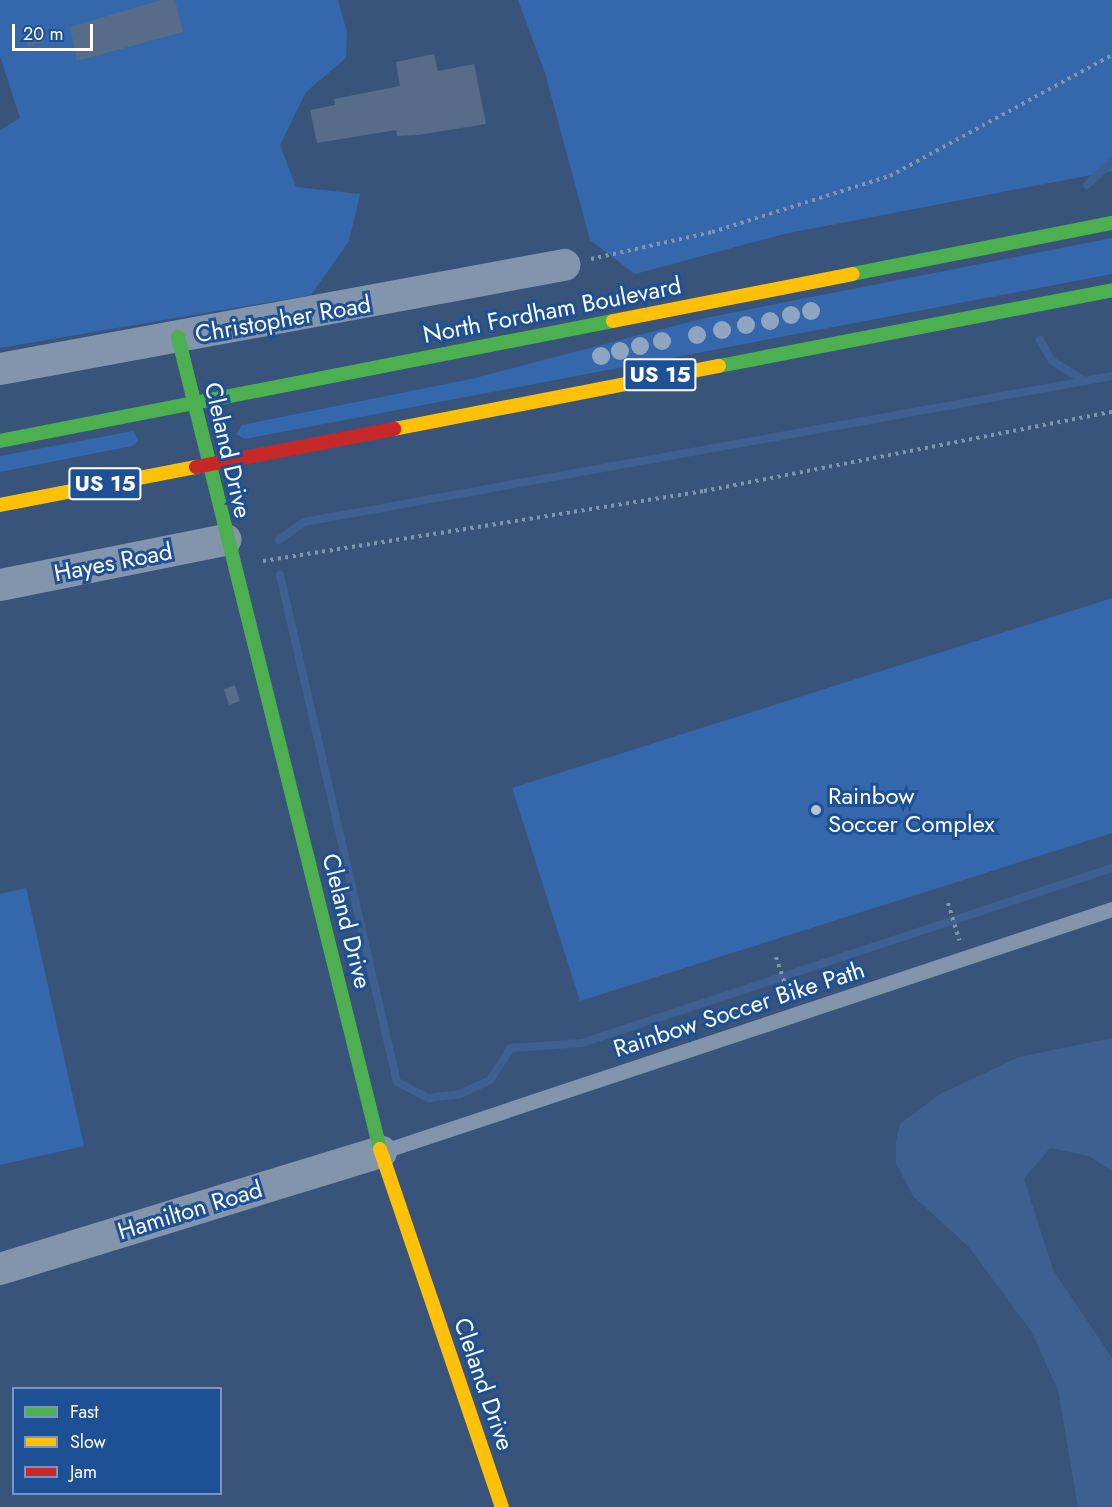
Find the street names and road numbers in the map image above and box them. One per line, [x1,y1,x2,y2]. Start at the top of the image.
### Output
street label: North Fordham Boulevard [420,271,684,349]
street label: Christopher Road [193,289,373,349]
road number: US 15 [622,356,698,394]
street label: Cleland Drive [198,379,258,521]
road number: US 15 [68,465,142,503]
street label: Hayes Road [51,536,175,588]
street label: Cleland Drive [316,850,378,992]
street label: Rainbow Soccer Bike Path [610,955,868,1063]
street label: Hamilton Road [114,1174,266,1246]
street label: Cleland Drive [448,1314,520,1454]

